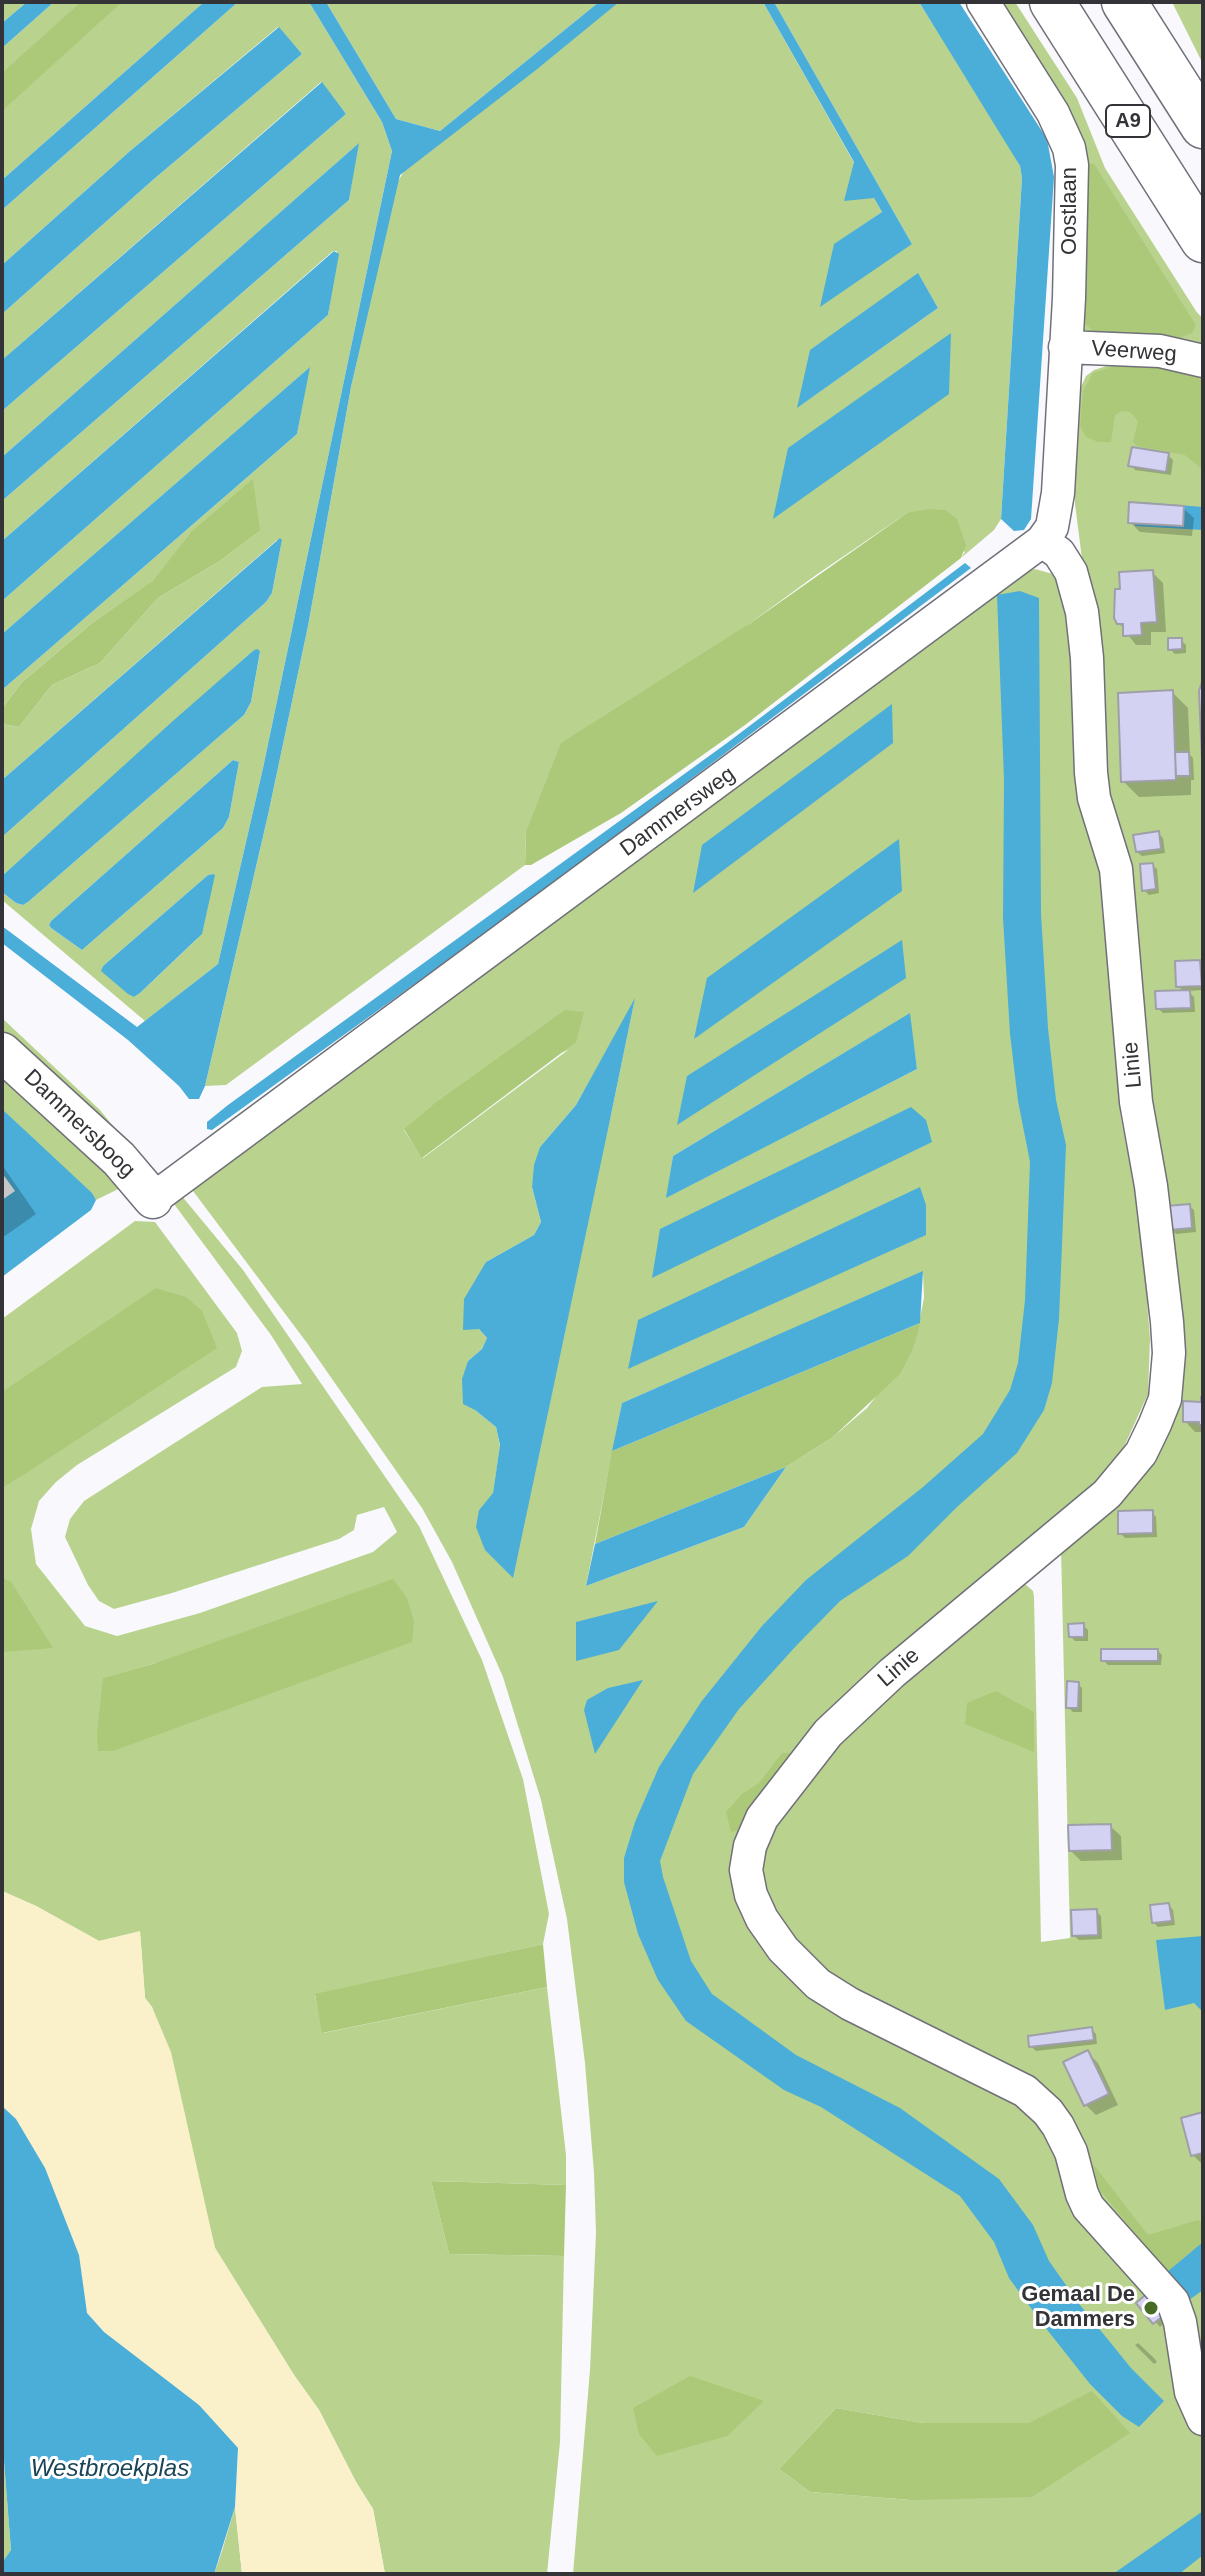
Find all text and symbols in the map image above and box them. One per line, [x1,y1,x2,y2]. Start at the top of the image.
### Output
road number: A9 [1106,105,1150,137]
street label: Oostlaan [1057,167,1083,255]
street label: Veerweg [1090,336,1178,368]
street label: Dammersweg [615,761,741,863]
street label: Linie [1118,1041,1148,1089]
street label: Dammersboog [18,1064,140,1184]
street label: Linie [873,1643,925,1693]
place label: Gemaal De Dammers [1021,2282,1135,2334]
marker: Gemaal De Dammers [1142,2299,1160,2317]
water label: Westbroekplas [31,2455,189,2483]

